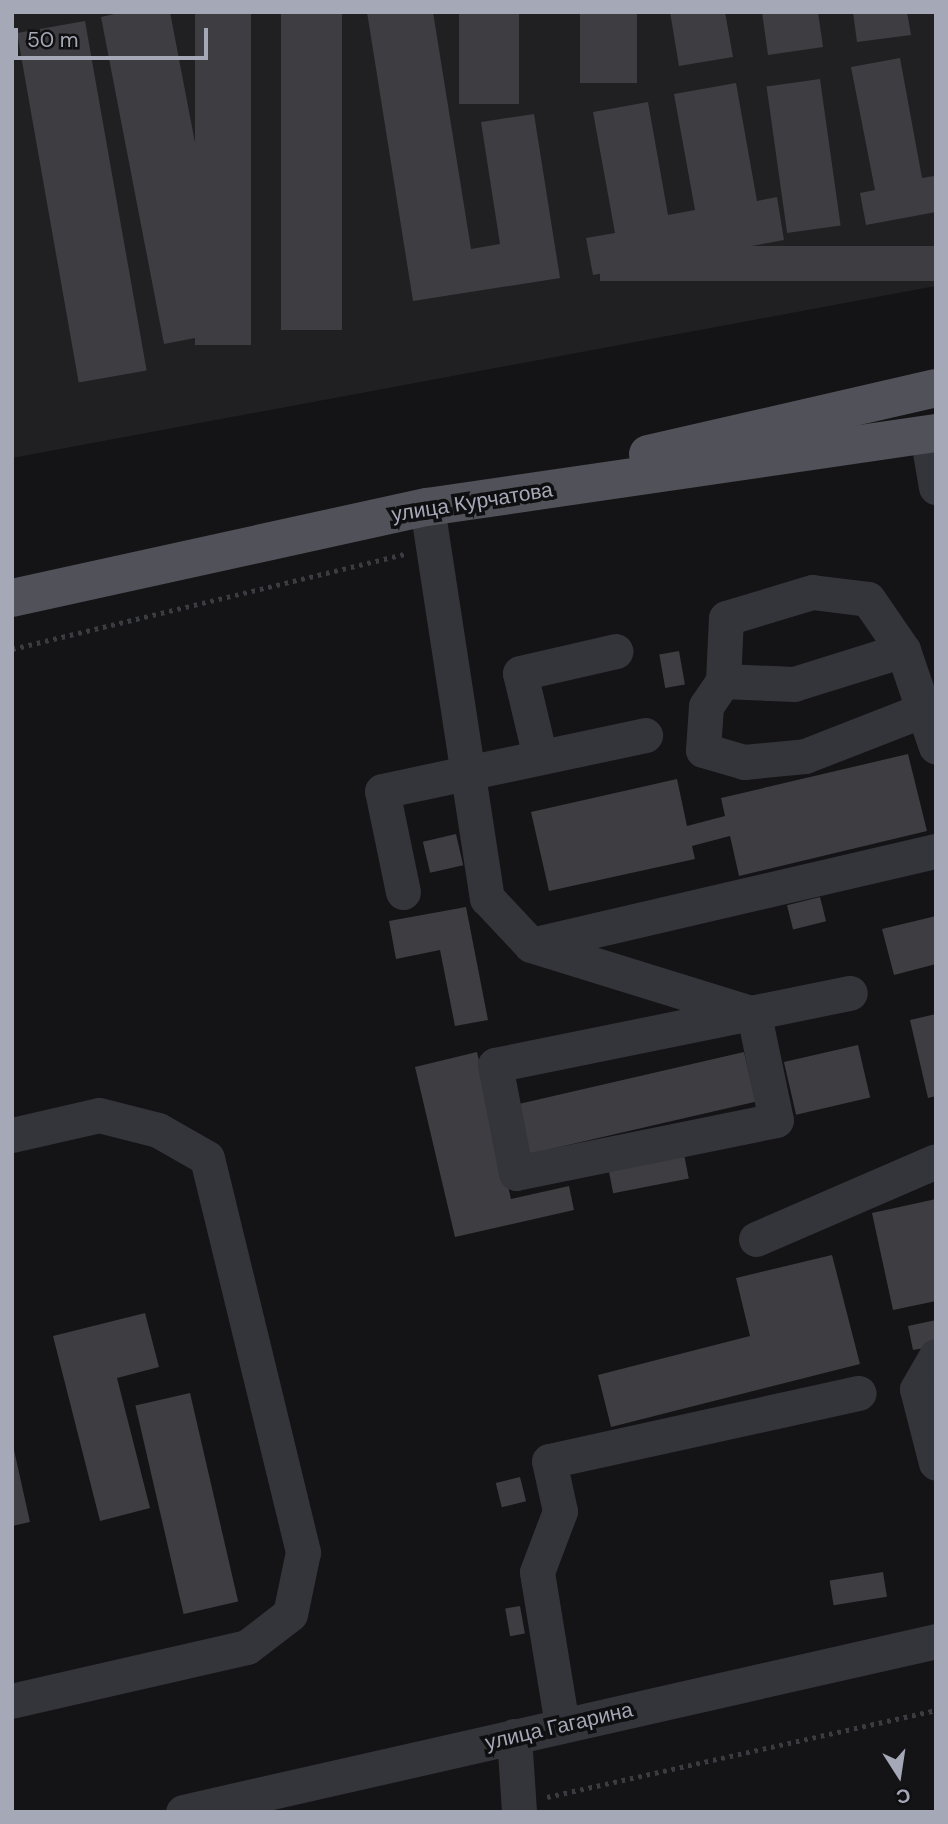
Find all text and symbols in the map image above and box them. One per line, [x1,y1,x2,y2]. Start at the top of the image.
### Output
scale bar [18,14,212,58]
text: 50 m [27,26,78,54]
street label: улица Курчатова [390,477,554,527]
street label: улица Гагарина [483,1697,635,1755]
north arrow [864,1740,934,1810]
text: С [894,1782,913,1810]

